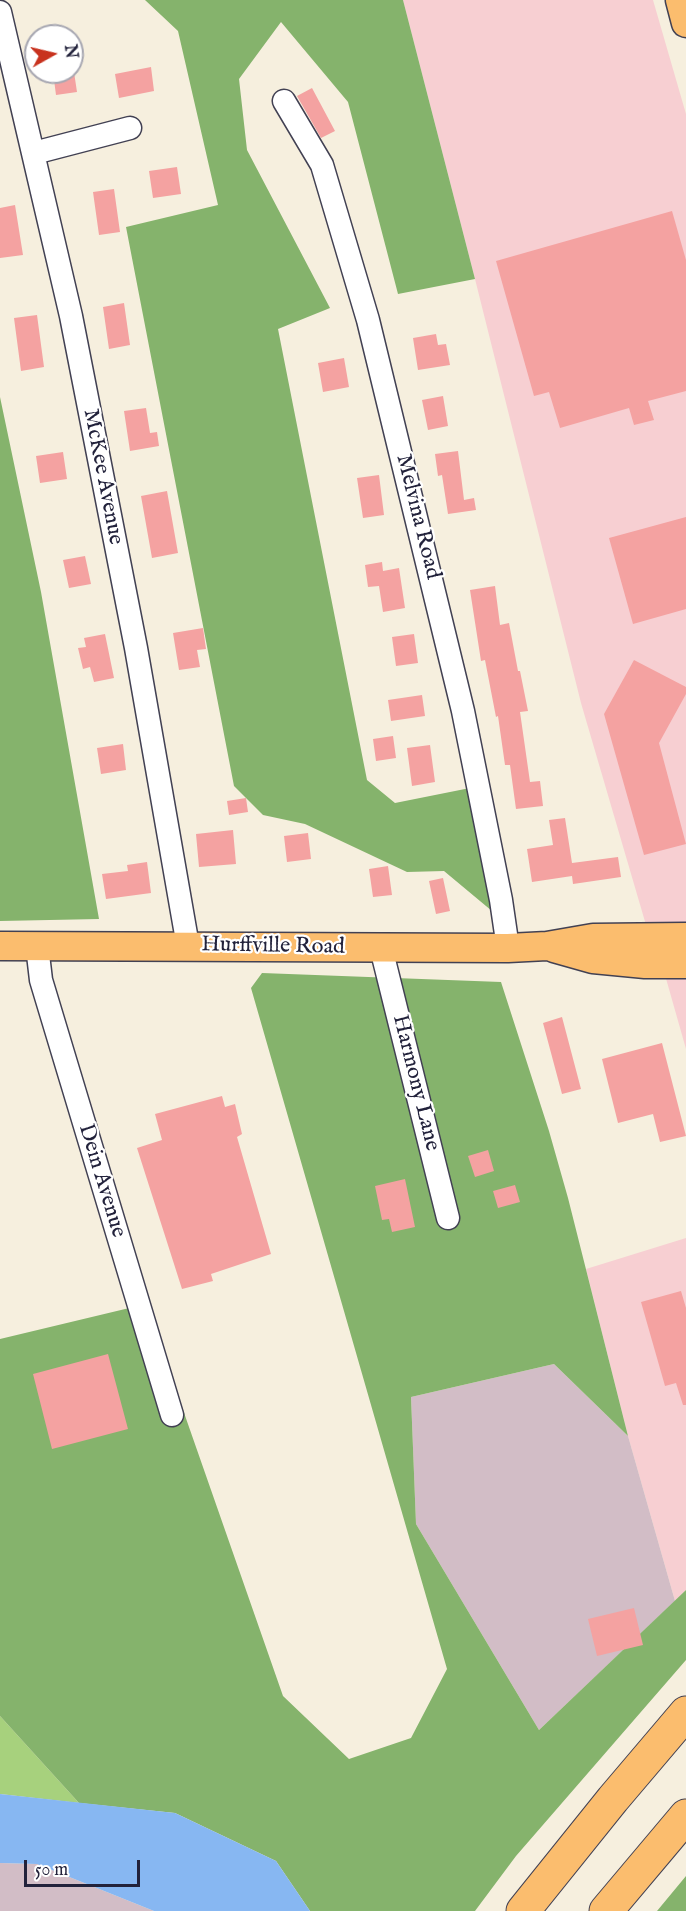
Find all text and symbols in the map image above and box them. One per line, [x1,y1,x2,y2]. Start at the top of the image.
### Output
north arrow [24,24,84,84]
text: N [59,44,81,60]
street label: McKee Avenue [76,407,128,547]
street label: Melvina Road [389,452,445,582]
street label: Hurffville Road [201,933,345,961]
street label: Harmony Lane [385,1012,445,1154]
street label: Dein Avenue [71,1121,131,1241]
scale bar [27,1848,142,1886]
text: 50 m [35,1859,68,1882]

